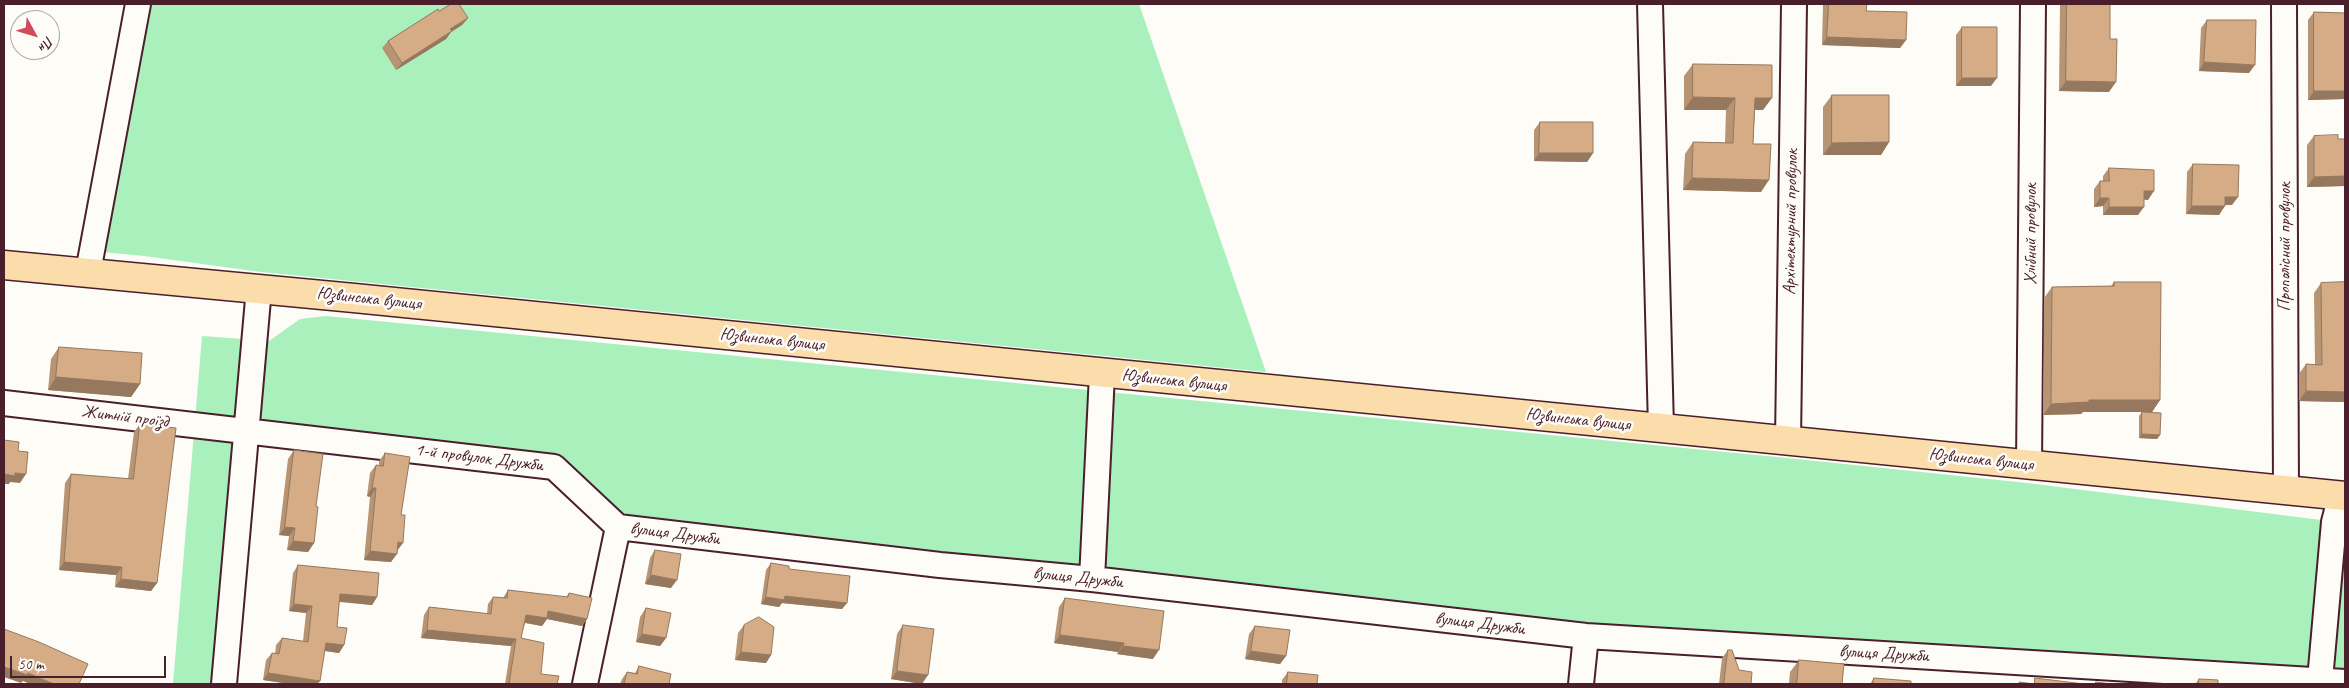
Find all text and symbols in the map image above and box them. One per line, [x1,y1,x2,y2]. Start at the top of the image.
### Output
north arrow [10,10,60,60]
text: Пн [35,33,57,55]
street label: Архітектурний провулок [1779,149,1803,295]
street label: Прополісний провулок [2274,182,2296,312]
street label: Хлібний провулок [2020,183,2042,285]
street label: Юзвинська вулиця [316,283,422,315]
street label: Юзвинська вулиця [719,324,825,356]
street label: Юзвинська вулиця [1121,365,1227,397]
street label: Житній проїзд [80,401,170,433]
street label: Юзвинська вулиця [1525,404,1631,436]
street label: 1-й провулок Дружби [414,439,544,477]
street label: Юзвинська вулиця [1928,444,2034,476]
street label: вулиця Дружби [629,518,721,550]
street label: вулиця Дружби [1032,563,1124,593]
street label: вулиця Дружби [1434,608,1526,640]
street label: вулиця Дружби [1838,641,1930,667]
scale bar [12,646,169,678]
text: 50 m [18,655,44,674]

